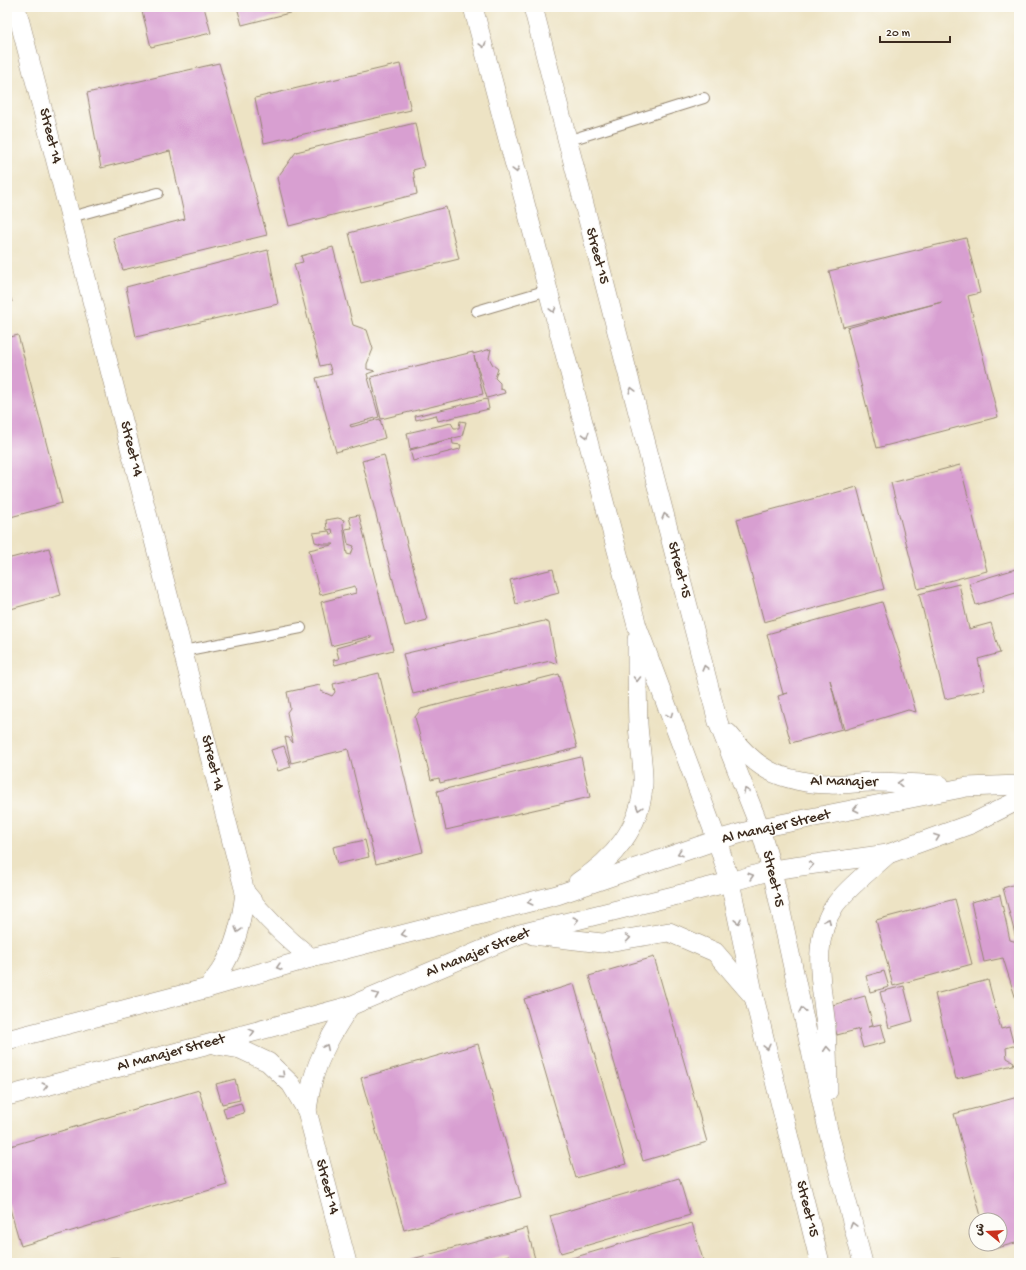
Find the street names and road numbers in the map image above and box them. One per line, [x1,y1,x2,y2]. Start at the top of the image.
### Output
street label: Street 14 [34,106,66,166]
street label: Street 15 [581,226,613,286]
street label: Street 14 [115,419,147,479]
street label: Street 15 [663,540,695,600]
street label: Street 14 [196,733,228,793]
street label: Al Manajer [810,772,879,792]
street label: Al Manajer Street [720,805,834,848]
street label: Street 15 [758,849,788,909]
street label: Al Manajer Street [423,923,535,982]
street label: Al Manajer Street [115,1029,229,1076]
street label: Street 14 [311,1157,343,1217]
street label: Street 15 [791,1179,823,1239]

